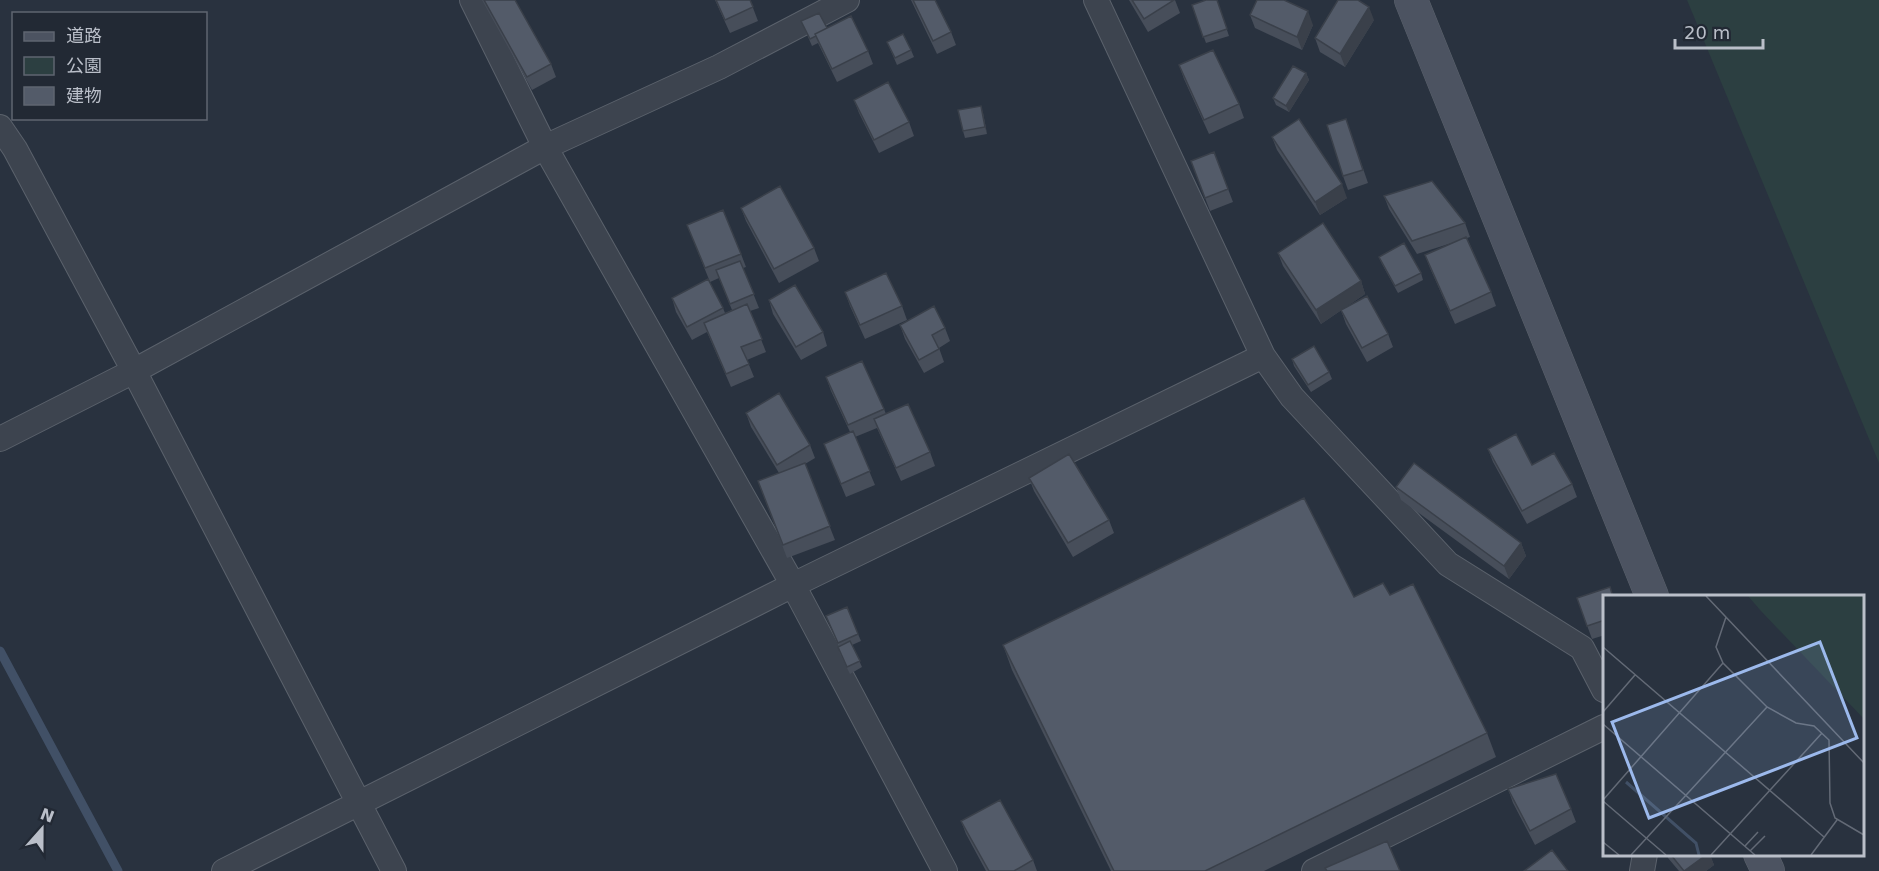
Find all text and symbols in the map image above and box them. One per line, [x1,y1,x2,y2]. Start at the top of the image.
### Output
legend [12,12,207,120]
scale bar [1675,12,1764,50]
text: 20 m [1684,22,1730,43]
text: 道路 [66,25,102,46]
text: 公園 [66,55,102,76]
text: 建物 [66,85,102,106]
inset map [1603,595,1864,856]
north arrow [12,799,72,859]
text: N [38,804,57,827]

